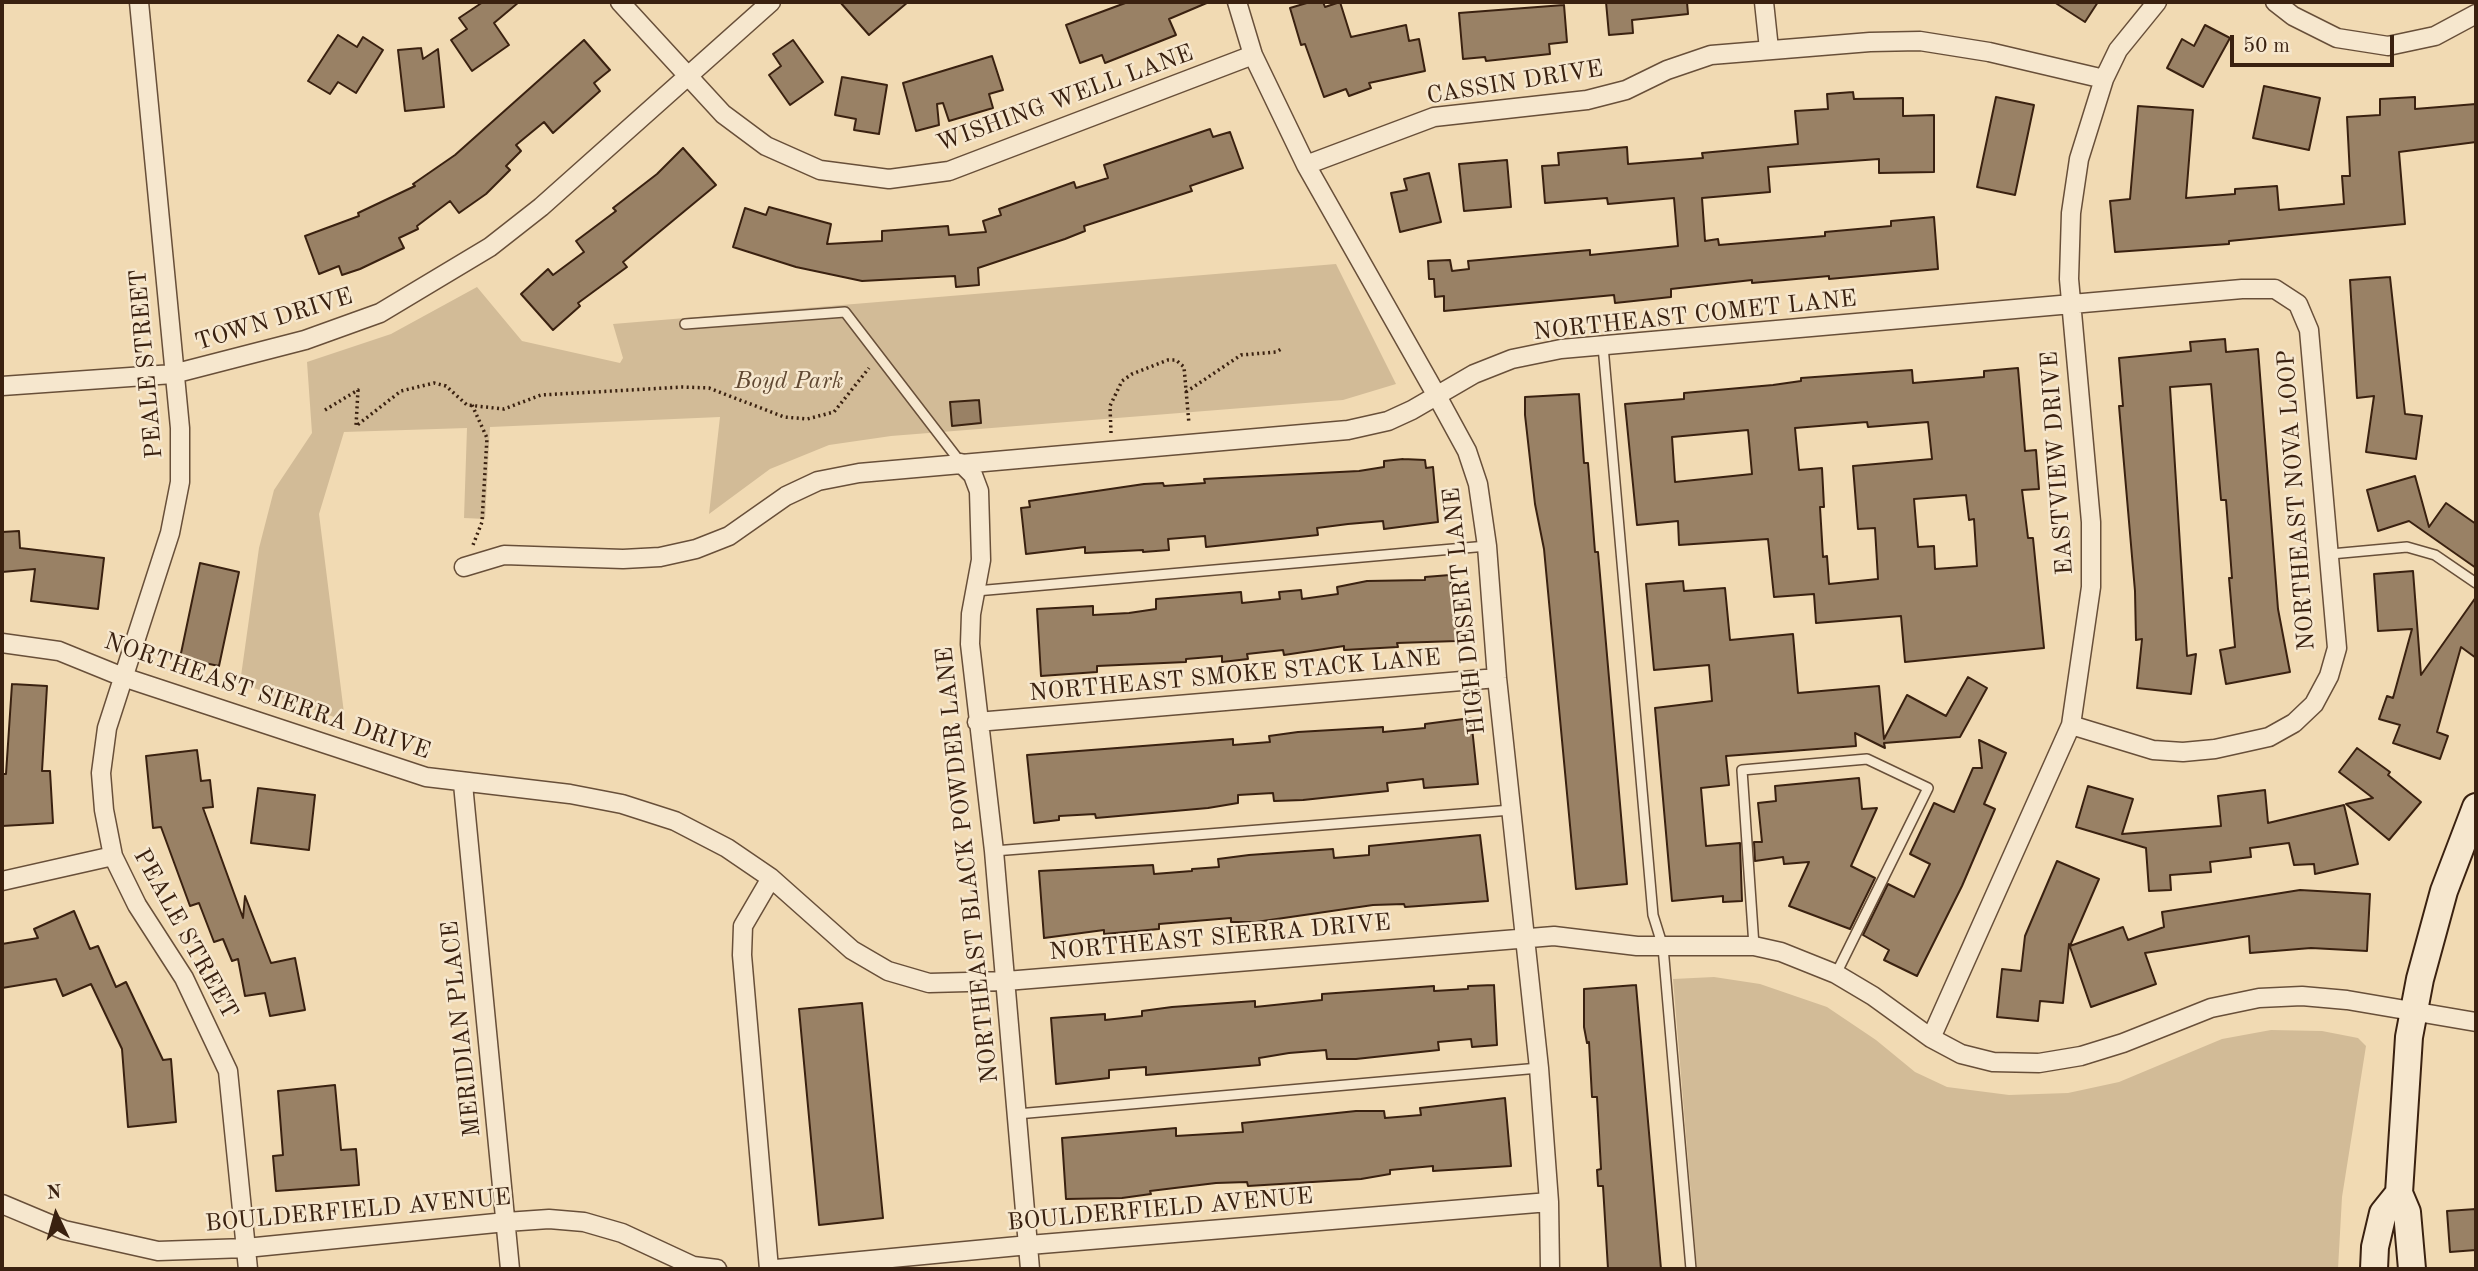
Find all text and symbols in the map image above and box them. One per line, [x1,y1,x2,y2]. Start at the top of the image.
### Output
scale bar [2233,21,2398,65]
text: 50 m [2243,36,2290,57]
street label: WISHING WELL LANE [933,39,1197,159]
street label: CASSIN DRIVE [1425,55,1605,111]
street label: PEALE STREET [124,268,170,460]
street label: TOWN DRIVE [192,282,356,358]
street label: NORTHEAST COMET LANE [1532,285,1858,347]
street label: NORTHEAST NOVA LOOP [2272,349,2322,651]
street label: EASTVIEW DRIVE [2036,350,2080,576]
park label: Boyd Park [735,368,843,396]
street label: HIGH DESERT LANE [1438,486,1492,736]
street label: NORTHEAST SIERRA DRIVE [100,628,434,766]
street label: NORTHEAST SMOKE STACK LANE [1028,644,1442,708]
street label: NORTHEAST BLACK POWDER LANE [931,646,1005,1084]
street label: PEALE STREET [126,844,244,1024]
street label: NORTHEAST SIERRA DRIVE [1048,909,1392,967]
street label: MERIDIAN PLACE [436,919,488,1139]
north arrow [21,1180,91,1250]
street label: BOULDERFIELD AVENUE [1006,1182,1314,1238]
text: N [46,1183,62,1204]
street label: BOULDERFIELD AVENUE [204,1183,512,1239]

